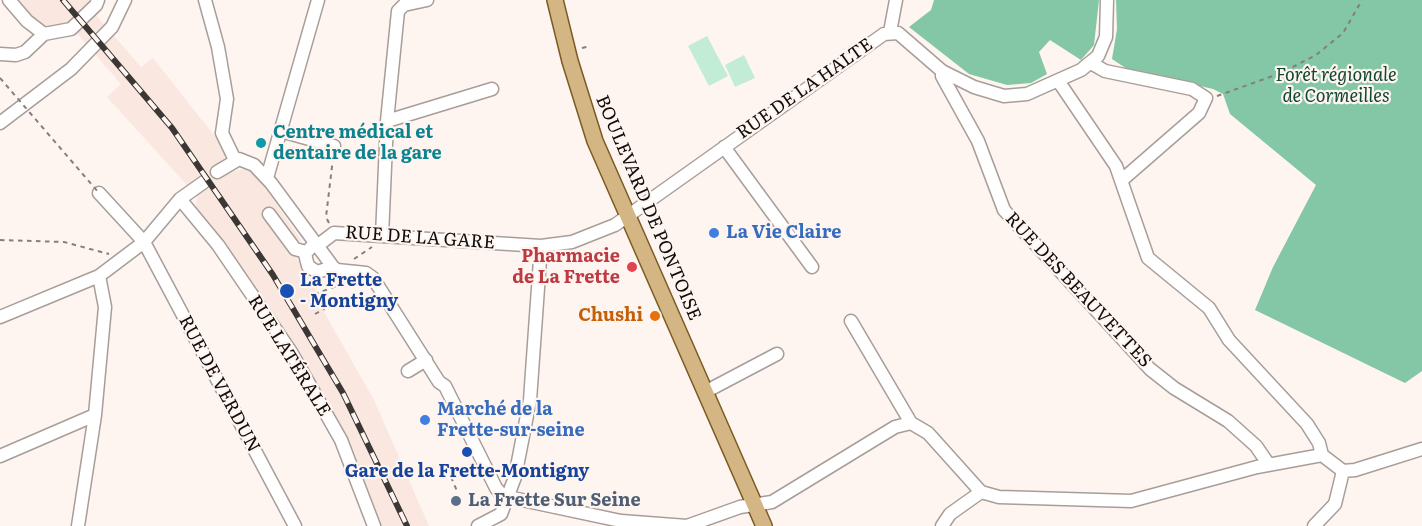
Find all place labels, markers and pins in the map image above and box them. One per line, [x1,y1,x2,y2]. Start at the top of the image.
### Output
place label: Centre médical et dentaire de la gare [273,122,442,164]
marker: Centre médical et dentaire de la gare [254,136,268,150]
place label: La Vie Claire [726,222,841,244]
marker: La Vie Claire [707,226,721,240]
place label: Pharmacie de La Frette [512,246,620,288]
marker: Pharmacie de La Frette [625,260,639,274]
place label: La Frette - Montigny [300,270,398,312]
marker: La Frette - Montigny [278,282,296,300]
place label: Chushi [578,305,643,327]
marker: Chushi [648,309,662,323]
place label: Marché de la Frette-sur-seine [437,399,585,442]
marker: Marché de la Frette-sur-seine [418,413,432,427]
marker: Gare de la Frette-Montigny [460,445,474,459]
place label: Gare de la Frette-Montigny [345,461,589,483]
place label: La Frette Sur Seine [468,490,641,512]
marker: La Frette Sur Seine [449,494,463,508]

